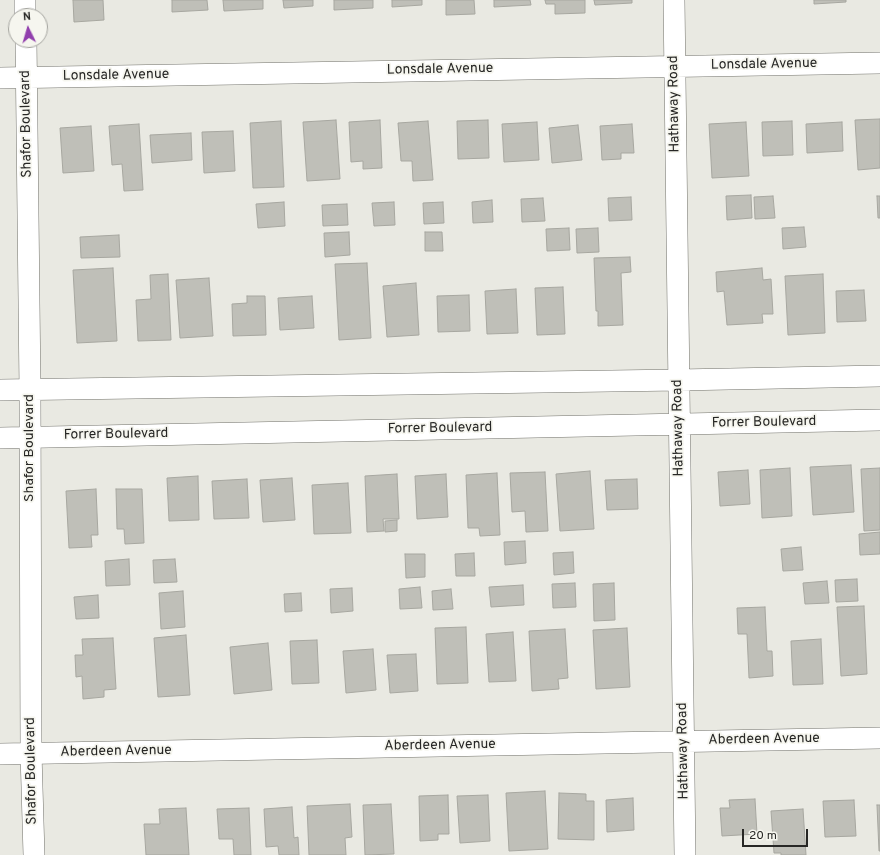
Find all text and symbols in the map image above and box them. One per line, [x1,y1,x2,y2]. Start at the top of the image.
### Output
north arrow [8,8,48,48]
text: N [22,10,32,24]
street label: Hathaway Road [666,55,684,153]
street label: Lonsdale Avenue [711,56,817,74]
street label: Lonsdale Avenue [387,61,493,79]
street label: Lonsdale Avenue [63,67,169,85]
street label: Shafor Boulevard [18,70,36,178]
street label: Hathaway Road [670,379,688,477]
street label: Shafor Boulevard [22,394,38,502]
street label: Forrer Boulevard [712,414,816,432]
street label: Forrer Boulevard [388,420,492,438]
street label: Forrer Boulevard [64,426,168,444]
street label: Hathaway Road [675,702,693,800]
street label: Shafor Boulevard [23,717,41,825]
street label: Aberdeen Avenue [708,731,820,749]
street label: Aberdeen Avenue [384,737,496,755]
street label: Aberdeen Avenue [60,743,172,761]
scale bar [744,821,810,847]
text: 20 m [749,828,777,844]

